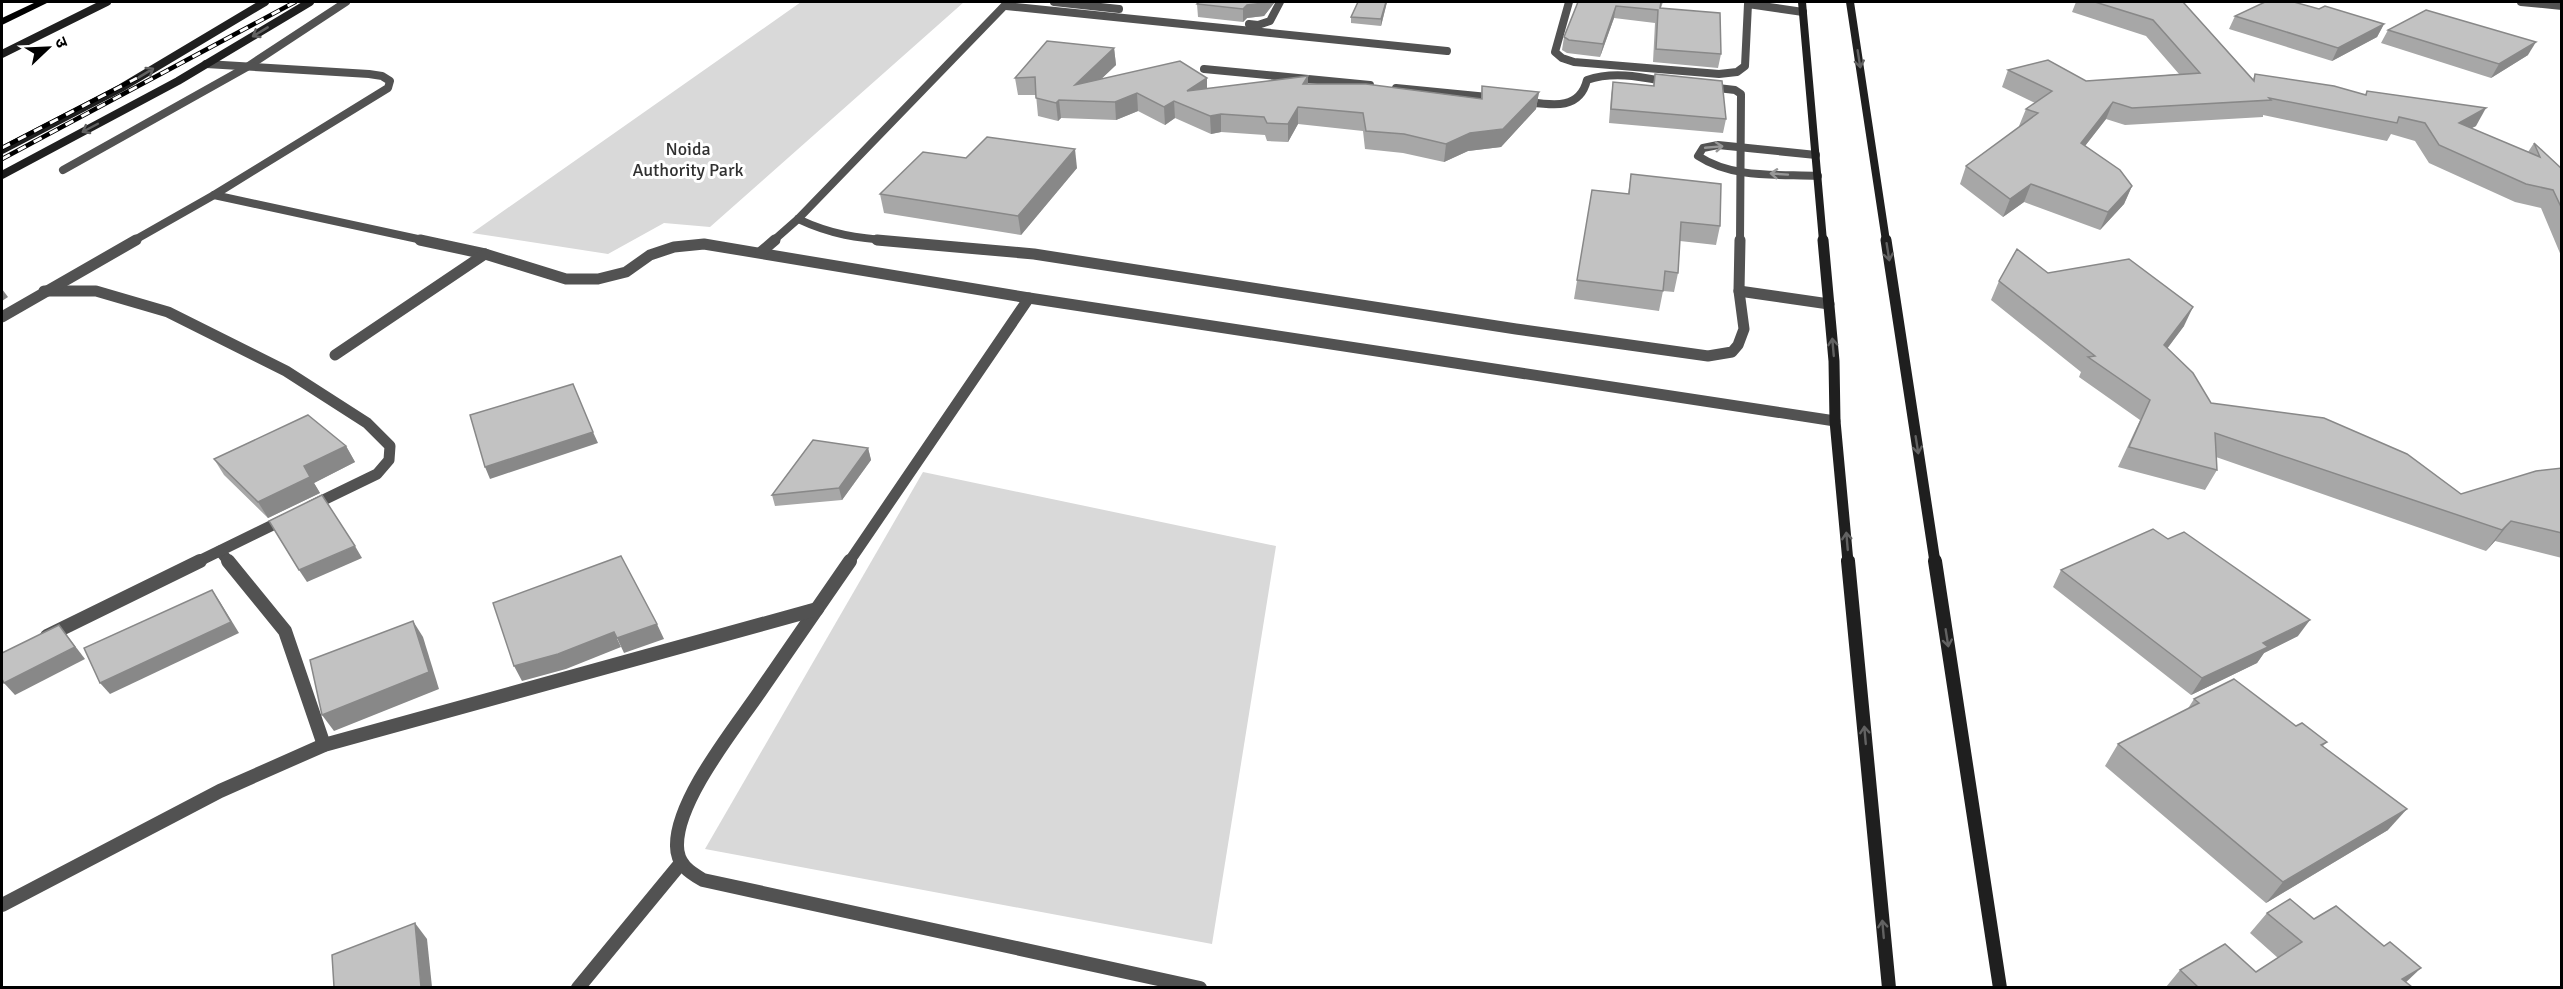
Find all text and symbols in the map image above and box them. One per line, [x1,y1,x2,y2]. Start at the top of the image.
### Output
north arrow [18,18,78,78]
one-way arrow [252,26,269,38]
text: उ [50,34,72,51]
one-way arrow [1853,49,1864,69]
one-way arrow [137,67,154,79]
one-way arrow [82,123,100,134]
park label: Noida Authority Park [632,138,744,181]
one-way arrow [1704,141,1724,152]
one-way arrow [1769,168,1789,179]
one-way arrow [1882,242,1893,262]
one-way arrow [1827,337,1838,357]
one-way arrow [1912,435,1923,454]
one-way arrow [1841,532,1852,551]
one-way arrow [1941,627,1952,647]
one-way arrow [1859,726,1870,746]
one-way arrow [1877,920,1888,940]

